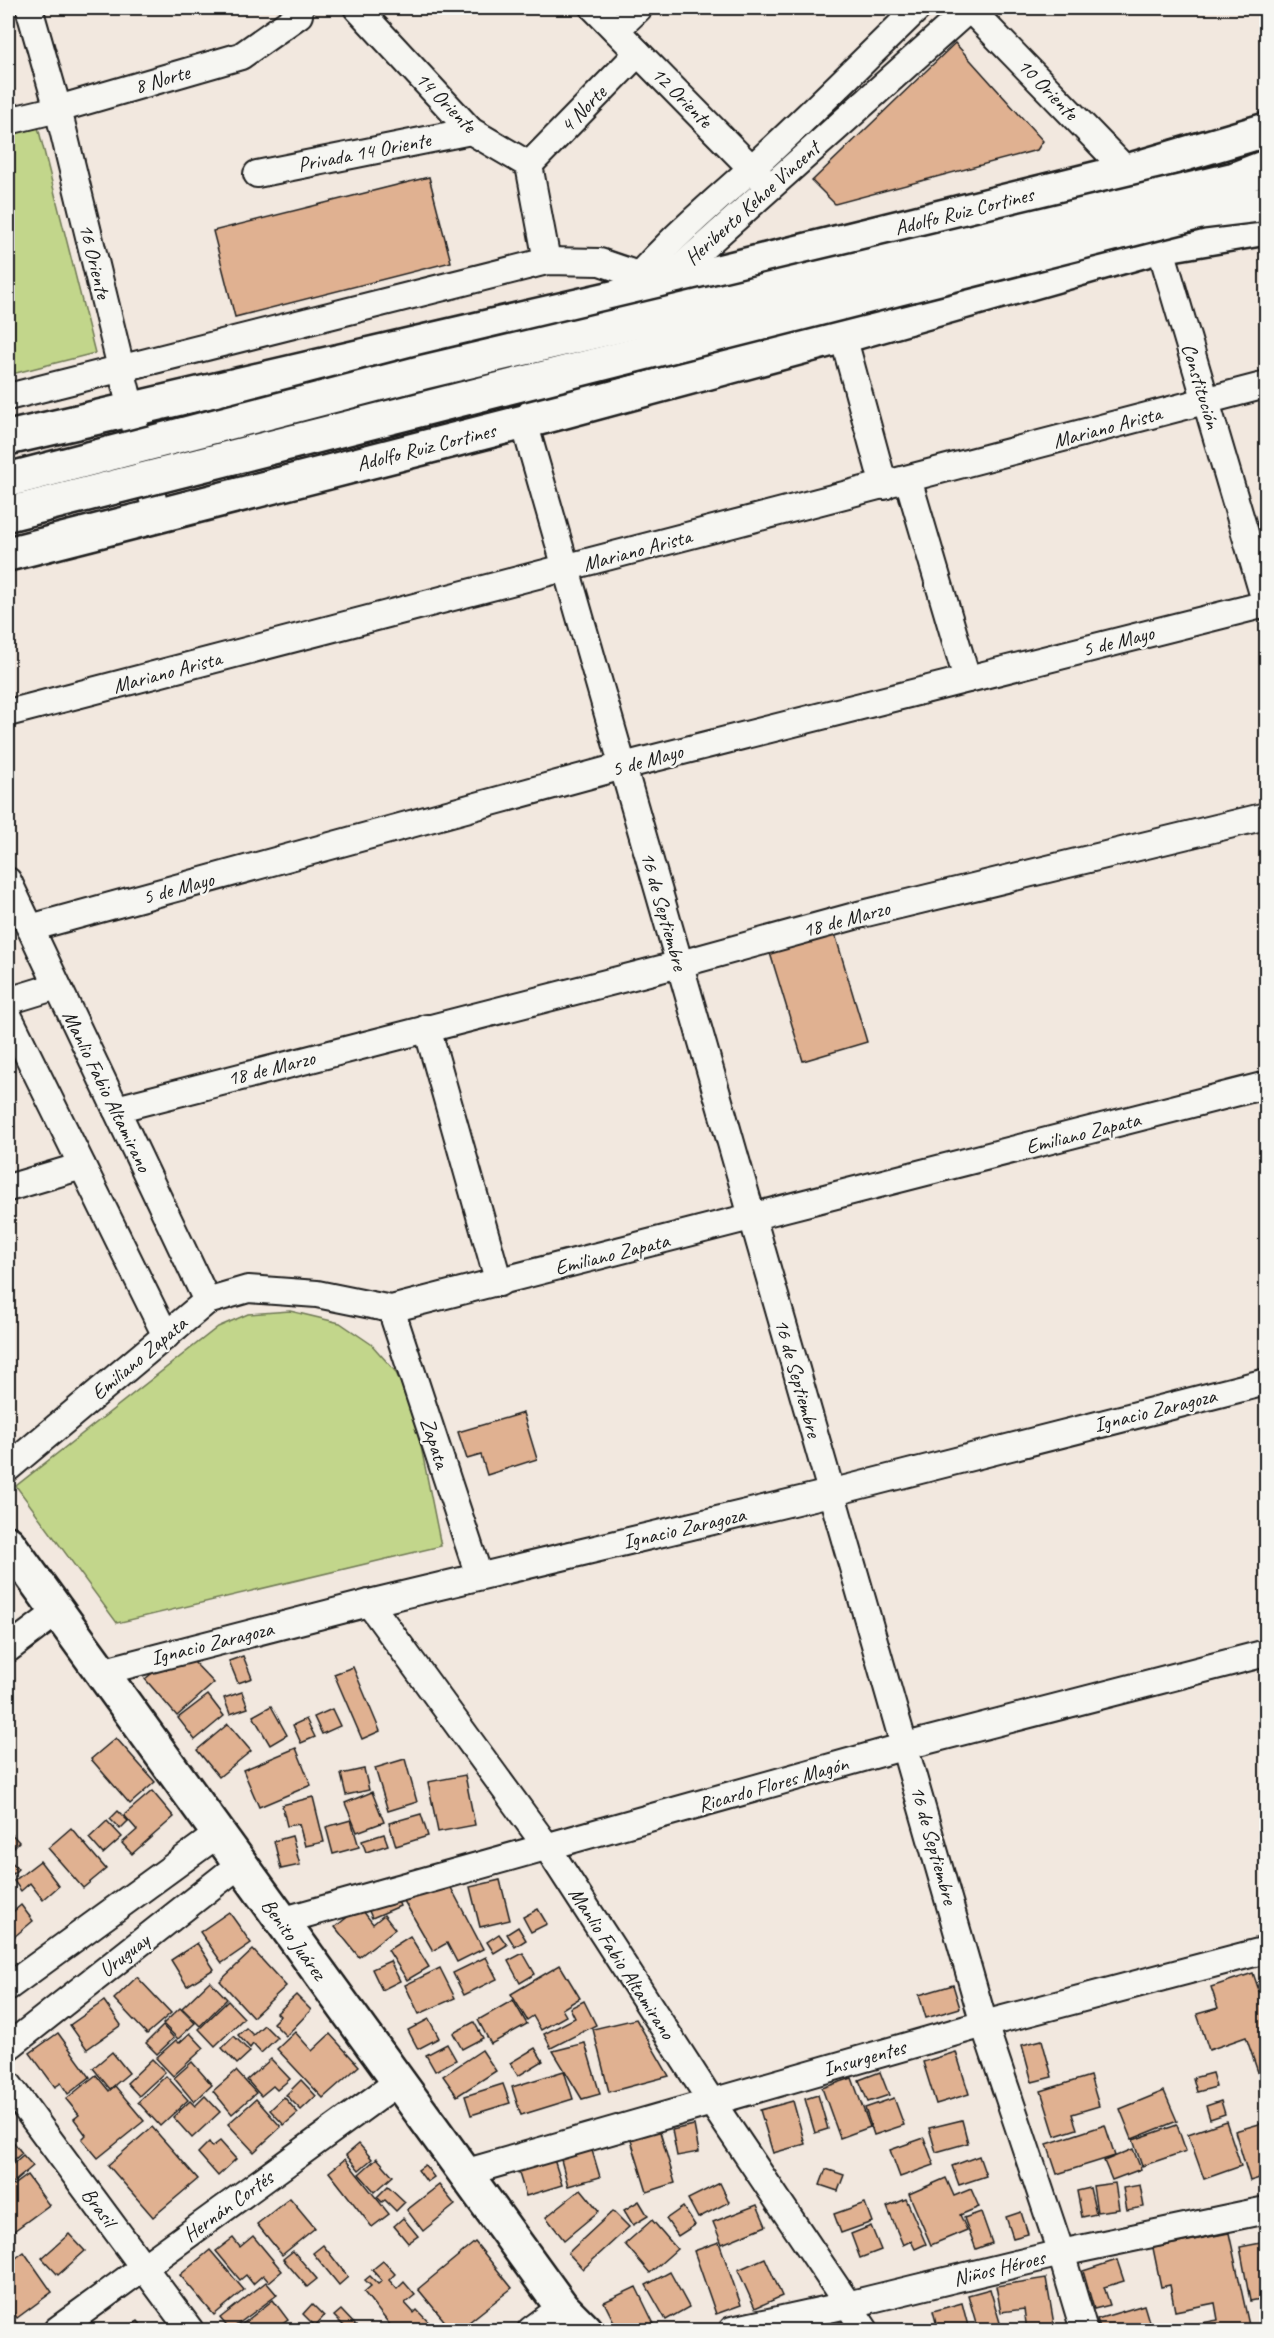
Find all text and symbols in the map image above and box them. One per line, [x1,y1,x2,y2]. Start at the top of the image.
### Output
street label: 10 Oriente [1012,53,1085,126]
street label: 8 Norte [132,58,194,99]
street label: 12 Oriente [646,61,719,134]
street label: 14 Oriente [410,66,483,139]
street label: 4 Norte [554,79,613,138]
street label: Privada 14 Oriente [295,126,434,178]
street label: Heriberto Kehoe Vincent [679,133,827,271]
street label: Adolfo Ruiz Cortines [892,181,1038,241]
street label: 16 Oriente [73,221,117,302]
street label: Constitución [1176,340,1226,432]
street label: Mariano Arista [1050,399,1166,454]
street label: Adolfo Ruiz Cortines [354,417,500,477]
street label: Mariano Arista [580,522,696,577]
street label: 5 de Mayo [1080,619,1158,662]
street label: Mariano Arista [110,644,226,699]
street label: 5 de Mayo [608,738,687,782]
street label: 16 de Septiembre [635,849,694,974]
street label: 5 de Mayo [139,866,218,910]
street label: 18 de Marzo [800,894,894,943]
street label: Manlio Fabio Altamirano [57,1006,158,1177]
street label: 18 de Marzo [225,1044,319,1091]
street label: Emiliano Zapata [1023,1106,1145,1160]
street label: Emiliano Zapata [552,1227,674,1281]
street label: Emiliano Zapata [86,1309,194,1406]
street label: 16 de Septiembre [769,1316,828,1441]
street label: Ignacio Zaragoza [1091,1382,1221,1438]
street label: Zapata [415,1414,456,1474]
street label: Ignacio Zaragoza [620,1501,750,1555]
street label: Ignacio Zaragoza [148,1615,278,1671]
street label: Ricardo Flores Magón [695,1750,852,1818]
street label: 16 de Septiembre [905,1783,964,1908]
street label: Manlio Fabio Altamirano [563,1882,682,2045]
street label: Benito Juárez [256,1893,334,1987]
street label: Uruguay [94,1926,156,1983]
street label: Insurgentes [820,2033,910,2082]
street label: Hernán Cortés [178,2163,280,2247]
street label: Brasil [76,2182,124,2234]
street label: Niños Héroes [950,2244,1049,2292]

